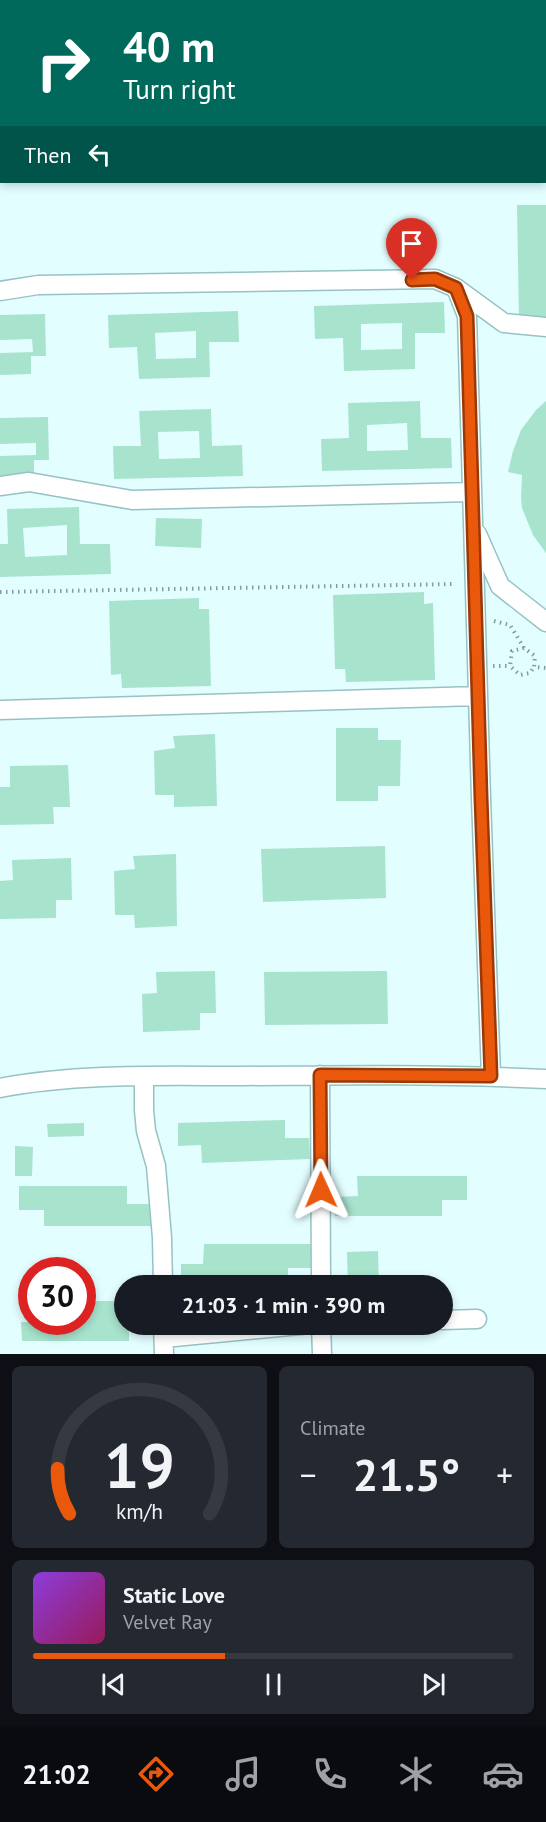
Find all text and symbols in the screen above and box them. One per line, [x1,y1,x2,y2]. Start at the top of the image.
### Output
text: 40 m [123,19,215,74]
icon: right [24,24,102,102]
text: Turn right [123,72,236,106]
icon: left [83,138,116,171]
text: Then [24,141,71,169]
pin [386,218,437,280]
icon: arrive [395,227,428,260]
position arrow [289,1158,353,1222]
speed limit sign: 30 [18,1257,96,1335]
text: 21:03 · 1 min · 390 m [182,1291,385,1319]
text: Climate [300,1415,366,1441]
text: 19 [104,1424,175,1505]
text: 21.5° [353,1445,460,1503]
text: − [300,1453,317,1496]
text: + [496,1453,513,1496]
text: km/h [116,1497,163,1525]
text: Static Love [123,1581,225,1609]
text: Velvet Ray [123,1609,212,1635]
icon: previous [97,1668,130,1701]
icon: pause [257,1668,290,1701]
icon: next [417,1668,450,1701]
icon: directions [135,1753,177,1795]
icon: music [222,1753,264,1795]
icon: phone [309,1753,351,1795]
icon: climate [395,1753,437,1795]
icon: car [482,1753,524,1795]
text: 21:02 [22,1757,91,1791]

